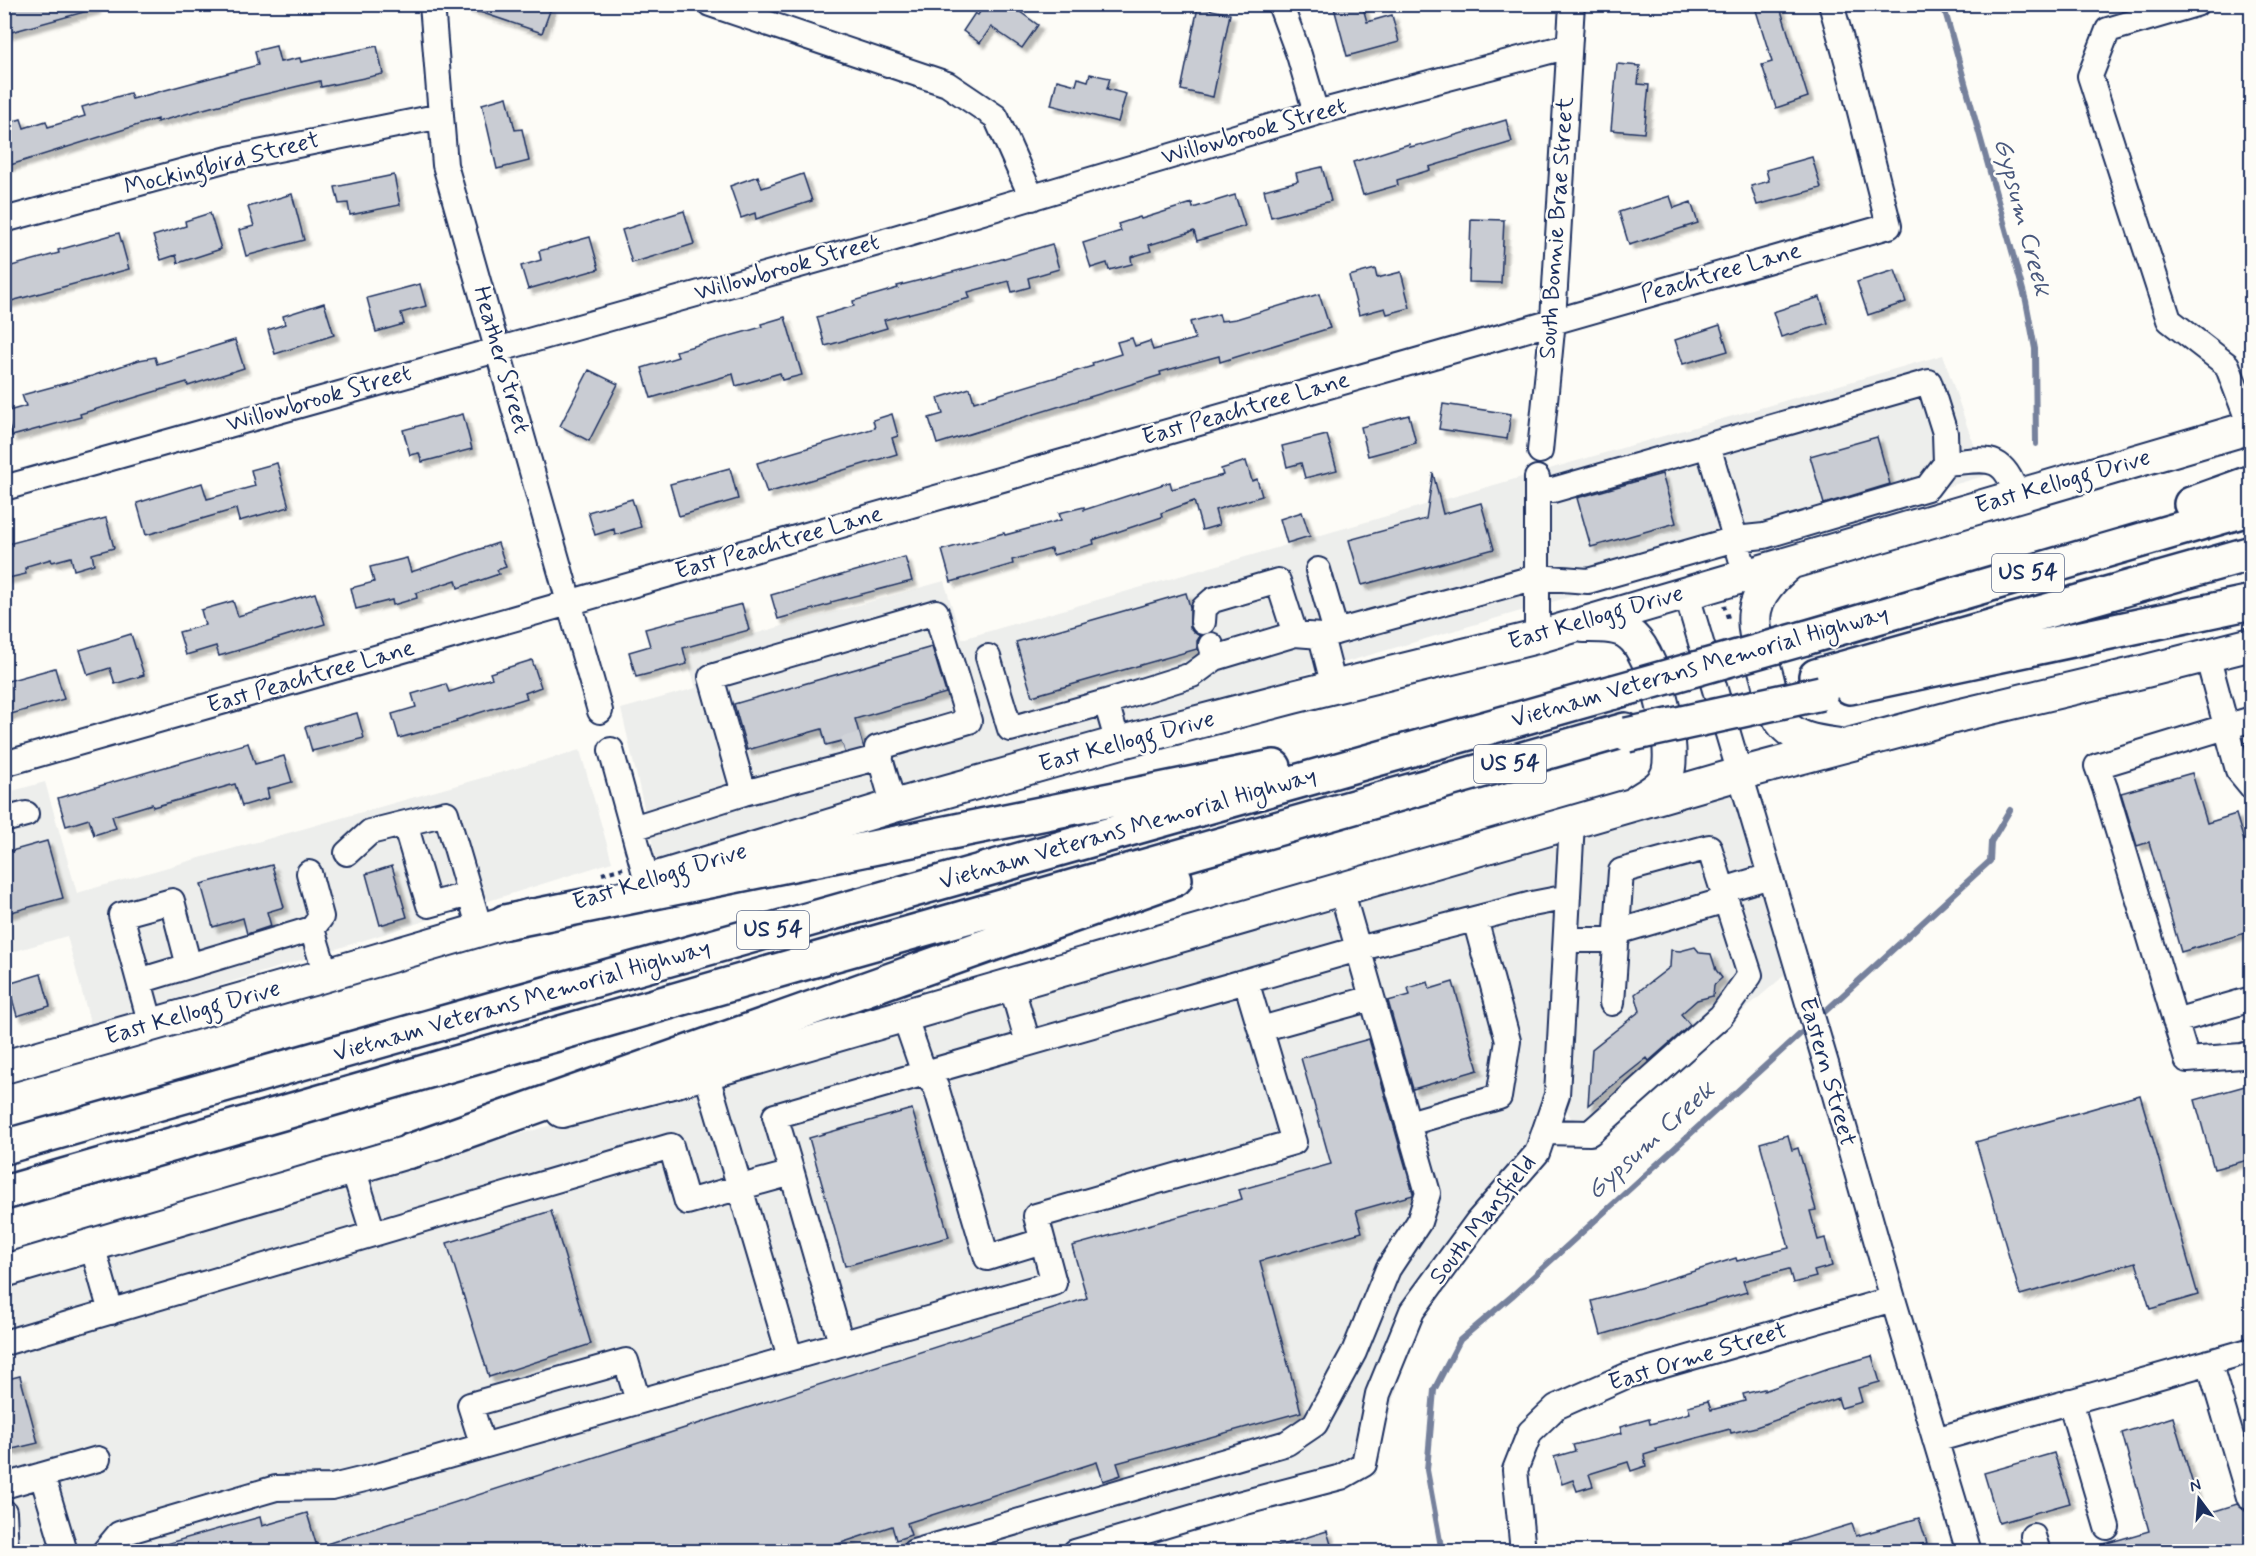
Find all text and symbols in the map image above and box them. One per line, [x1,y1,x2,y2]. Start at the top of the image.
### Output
street label: Willowbrook Street [1158,91,1350,173]
street label: South Bonnie Brae Street [1532,96,1582,360]
street label: Mockingbird Street [121,125,324,206]
water label: Gypsum Creek [1985,134,2060,301]
street label: Willowbrook Street [691,227,883,309]
street label: Peachtree Lane [1637,235,1805,311]
street label: Heather Street [465,283,537,437]
street label: Willowbrook Street [223,358,415,440]
street label: East Peachtree Lane [1139,365,1353,453]
street label: East Kellogg Drive [1972,442,2155,525]
street label: East Peachtree Lane [672,499,886,587]
road number: US 54 [1992,554,2064,592]
street label: East Kellogg Drive [1505,578,1688,661]
street label: Vietnam Veterans Memorial Highway [1508,598,1893,738]
street label: East Peachtree Lane [204,633,418,721]
street label: East Kellogg Drive [1036,704,1219,783]
road number: US 54 [1474,745,1546,783]
street label: Vietnam Veterans Memorial Highway [936,760,1321,900]
street label: East Kellogg Drive [569,836,752,921]
road number: US 54 [737,911,809,949]
street label: Vietnam Veterans Memorial Highway [330,932,715,1072]
street label: East Kellogg Drive [102,973,285,1056]
street label: Eastern Street [1791,994,1863,1150]
water label: Gypsum Creek [1579,1073,1724,1208]
street label: South Mansfield [1423,1149,1543,1291]
street label: East Orme Street [1605,1315,1791,1399]
north arrow [2169,1469,2229,1529]
text: N [2187,1474,2203,1498]

